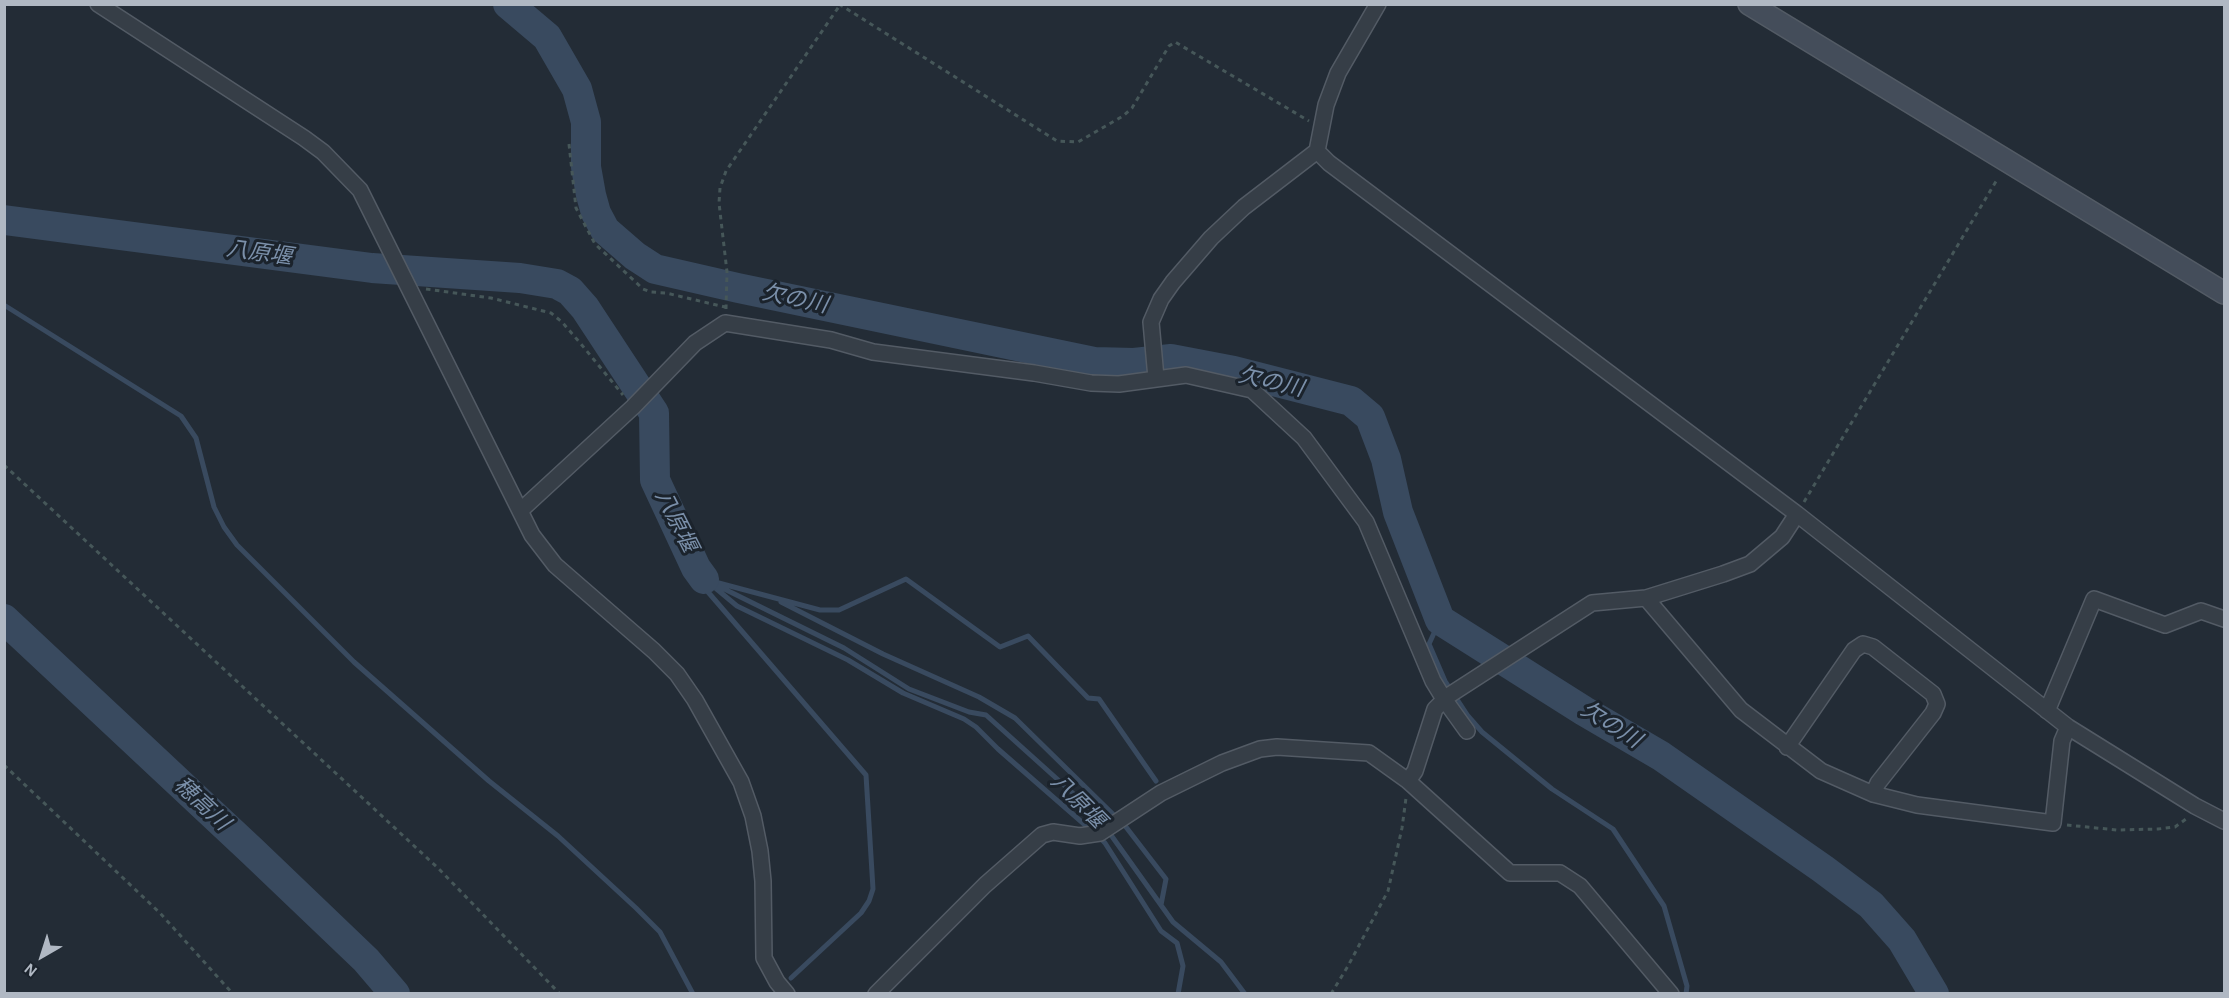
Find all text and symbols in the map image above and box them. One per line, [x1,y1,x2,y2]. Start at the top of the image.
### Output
water label: 八原堰 [224,235,294,271]
water label: 欠の川 [760,279,830,319]
water label: 欠の川 [1236,362,1306,402]
water label: 八原堰 [649,486,703,556]
water label: 欠の川 [1576,696,1646,754]
water label: 八原堰 [1045,768,1111,834]
water label: 穂高川 [169,772,235,836]
north arrow [12,926,72,986]
text: N [21,960,40,980]

